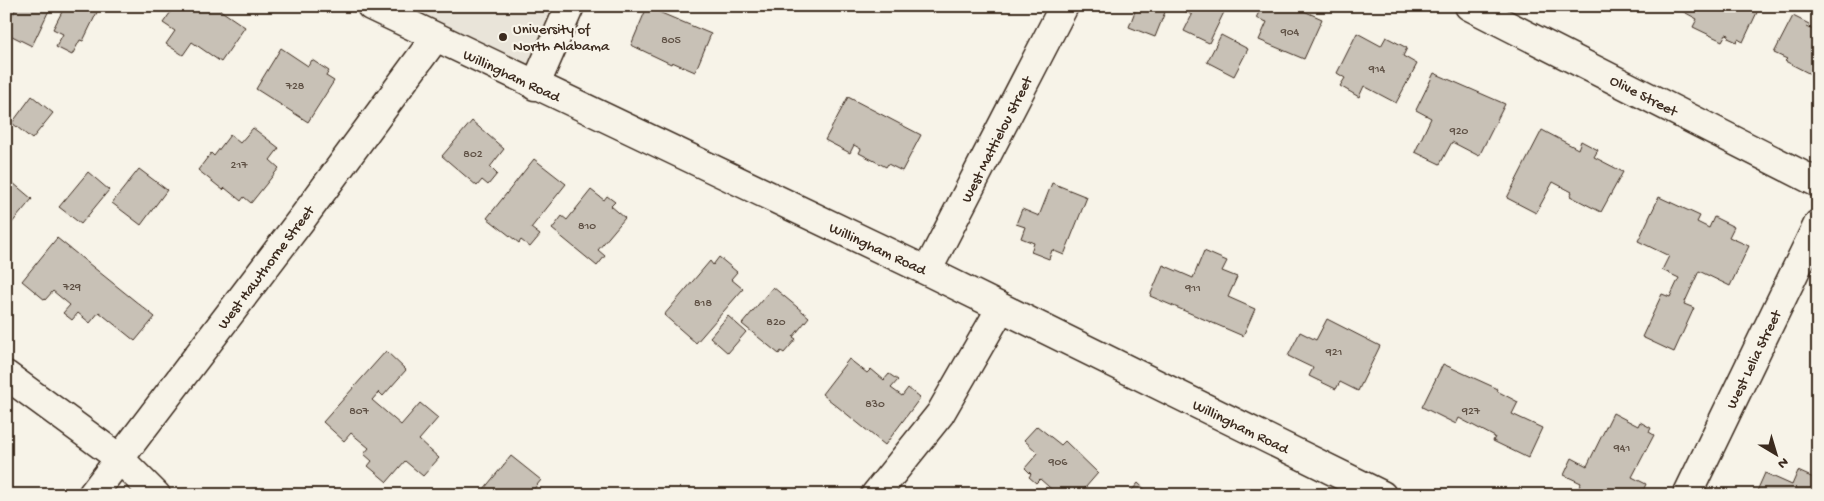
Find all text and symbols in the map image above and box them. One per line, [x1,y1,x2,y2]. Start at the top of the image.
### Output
place label: University of North Alabama [513,21,610,56]
house number: 904 [1280,26,1300,40]
marker: University of North Alabama [497,31,509,43]
house number: 805 [661,34,681,48]
street label: Willingham Road [460,46,564,108]
house number: 914 [1368,63,1386,77]
street label: West Mattielou Street [958,72,1038,206]
street label: Olive Street [1606,72,1682,122]
house number: 728 [285,80,305,94]
house number: 920 [1449,125,1469,139]
house number: 802 [463,148,483,162]
house number: 217 [231,159,248,173]
street label: West Hawthorne Street [214,201,320,333]
street label: Willingham Road [826,219,930,281]
house number: 810 [578,220,596,234]
house number: 729 [62,281,81,295]
house number: 911 [1184,282,1201,296]
house number: 818 [694,297,712,311]
street label: West Lelia Street [1723,306,1787,412]
house number: 820 [766,316,786,330]
house number: 921 [1325,346,1343,360]
street label: Willingham Road [1189,397,1292,459]
house number: 830 [865,398,885,412]
house number: 807 [349,405,370,419]
house number: 927 [1461,405,1481,419]
north arrow [1752,428,1802,478]
house number: 941 [1613,442,1630,456]
text: N [1774,453,1791,472]
house number: 906 [1048,456,1068,470]

